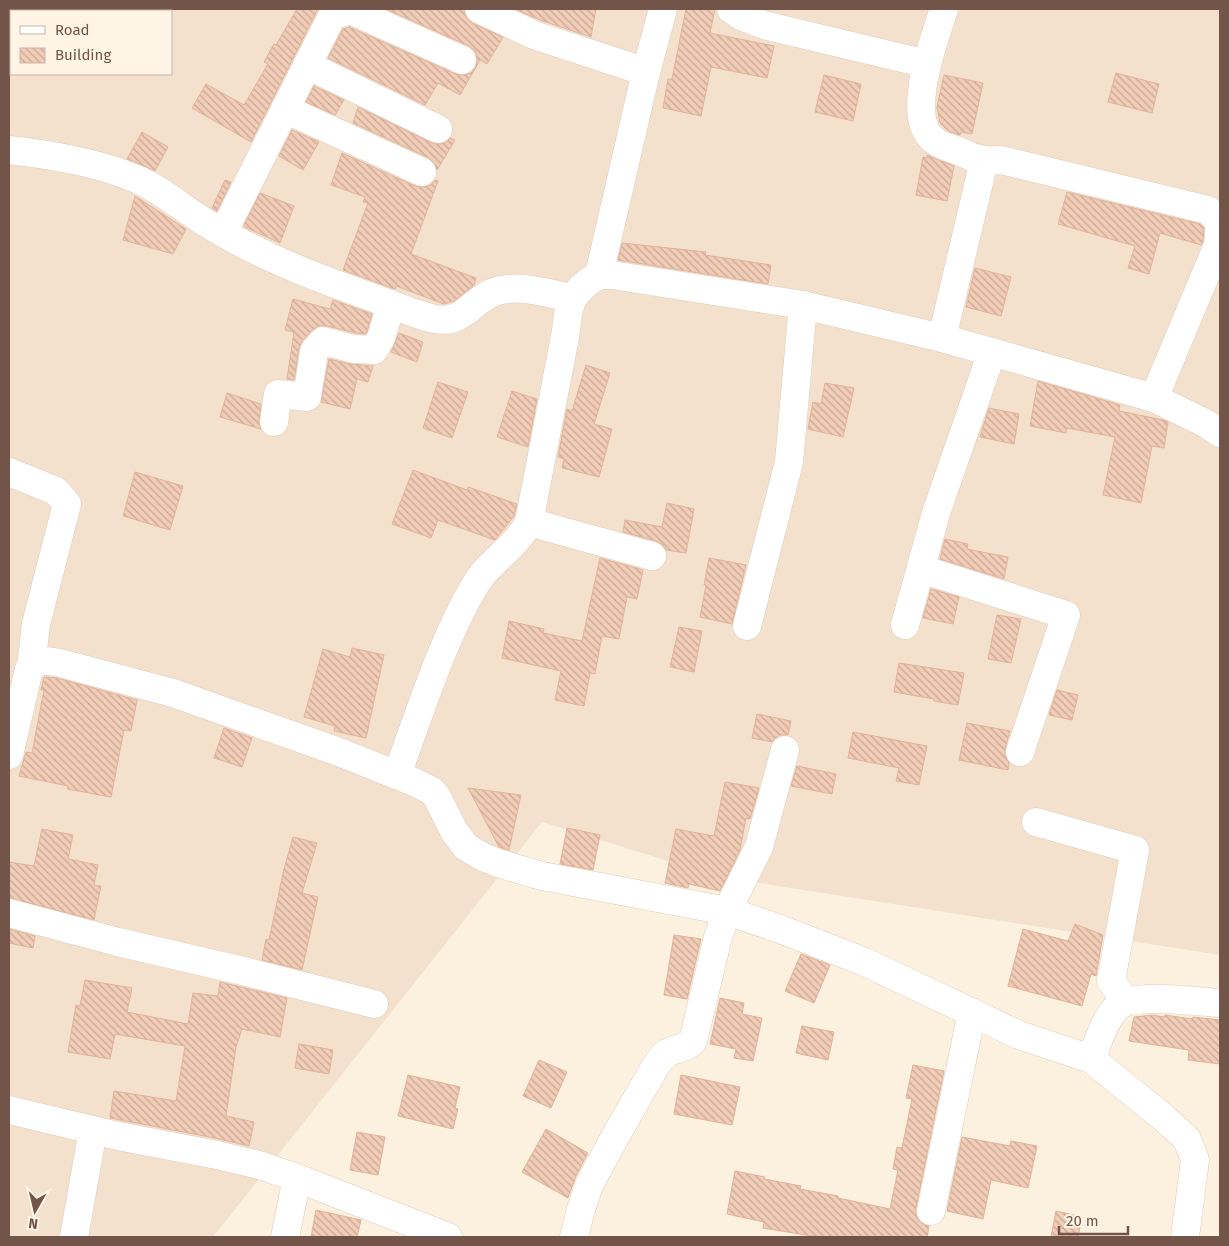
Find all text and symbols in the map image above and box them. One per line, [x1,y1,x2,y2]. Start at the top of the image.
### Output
legend [10,10,172,75]
text: Road [55,21,90,39]
text: Building [55,46,111,64]
north arrow [10,1186,60,1236]
scale bar [1059,1204,1128,1236]
text: 20 m [1066,1212,1099,1230]
text: N [27,1214,39,1232]

